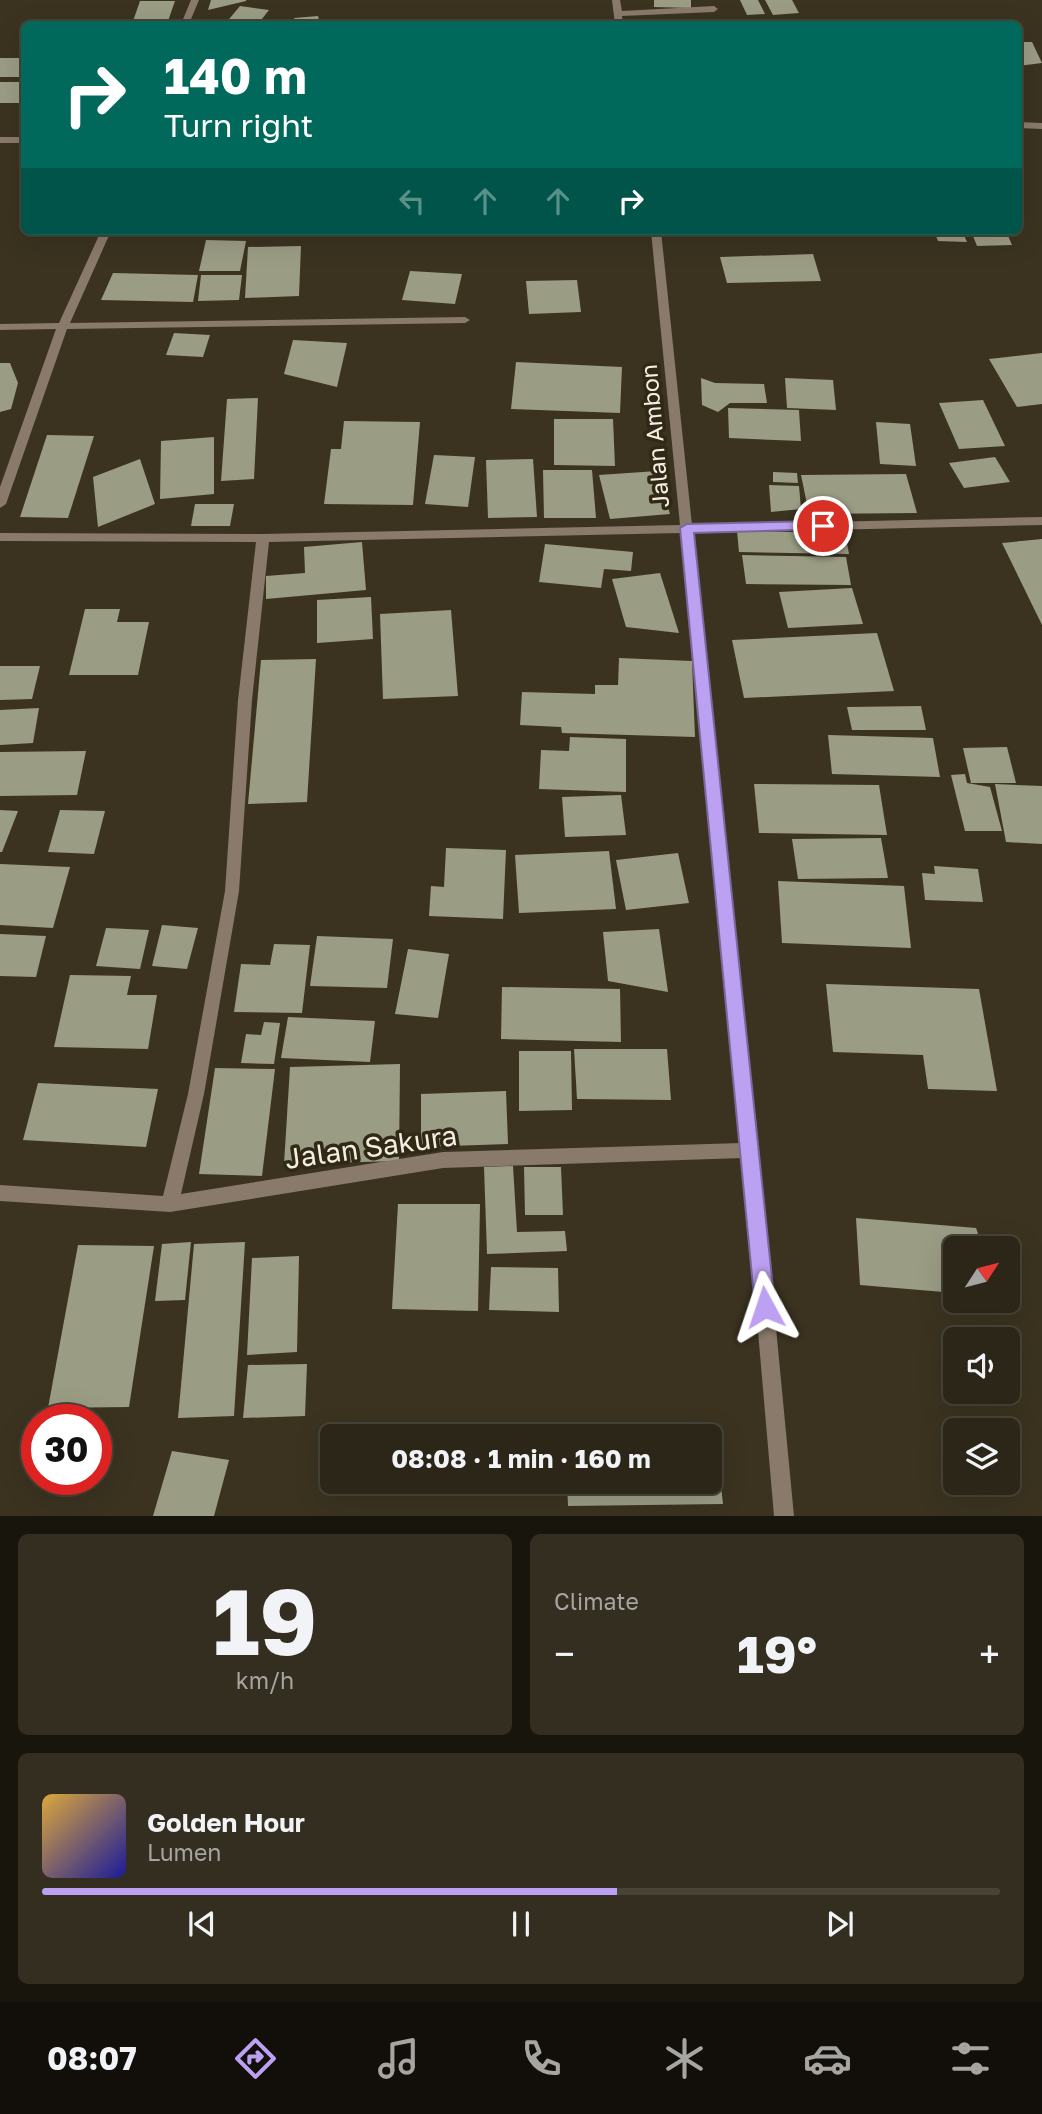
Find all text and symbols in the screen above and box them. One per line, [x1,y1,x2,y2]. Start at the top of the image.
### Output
text: 140 m [164,46,307,105]
icon: right [49,49,140,140]
text: Turn right [164,106,313,144]
icon: left [393,182,431,220]
icon: ahead [466,182,504,220]
icon: ahead [539,182,577,220]
icon: right [612,182,650,220]
street label: Jalan Ambon [634,363,674,509]
pin [793,496,853,556]
icon: arrive [804,507,842,545]
street label: Jalan Sakura [283,1118,459,1175]
north arrow [943,1236,1020,1312]
map controls [943,1236,1020,1495]
position arrow [728,1270,802,1344]
button: sound [943,1327,1020,1404]
speed limit sign: 30 [21,1404,112,1495]
button: layers [943,1418,1020,1495]
text: 08:08 · 1 min · 160 m [391,1443,651,1474]
text: 19 [213,1566,317,1675]
text: Climate [554,1587,639,1615]
text: 19° [737,1622,817,1684]
text: − [554,1631,575,1676]
text: + [979,1631,1000,1676]
text: km/h [236,1666,294,1694]
text: Golden Hour [147,1807,305,1838]
text: Lumen [147,1838,221,1866]
icon: previous [183,1905,221,1943]
icon: pause [502,1905,540,1943]
icon: next [821,1905,859,1943]
icon: directions [231,2034,280,2083]
icon: music [374,2034,423,2083]
icon: phone [517,2034,566,2083]
icon: climate [660,2034,709,2083]
icon: car [803,2034,852,2083]
icon: filters [946,2034,995,2083]
text: 08:07 [47,2039,137,2077]

